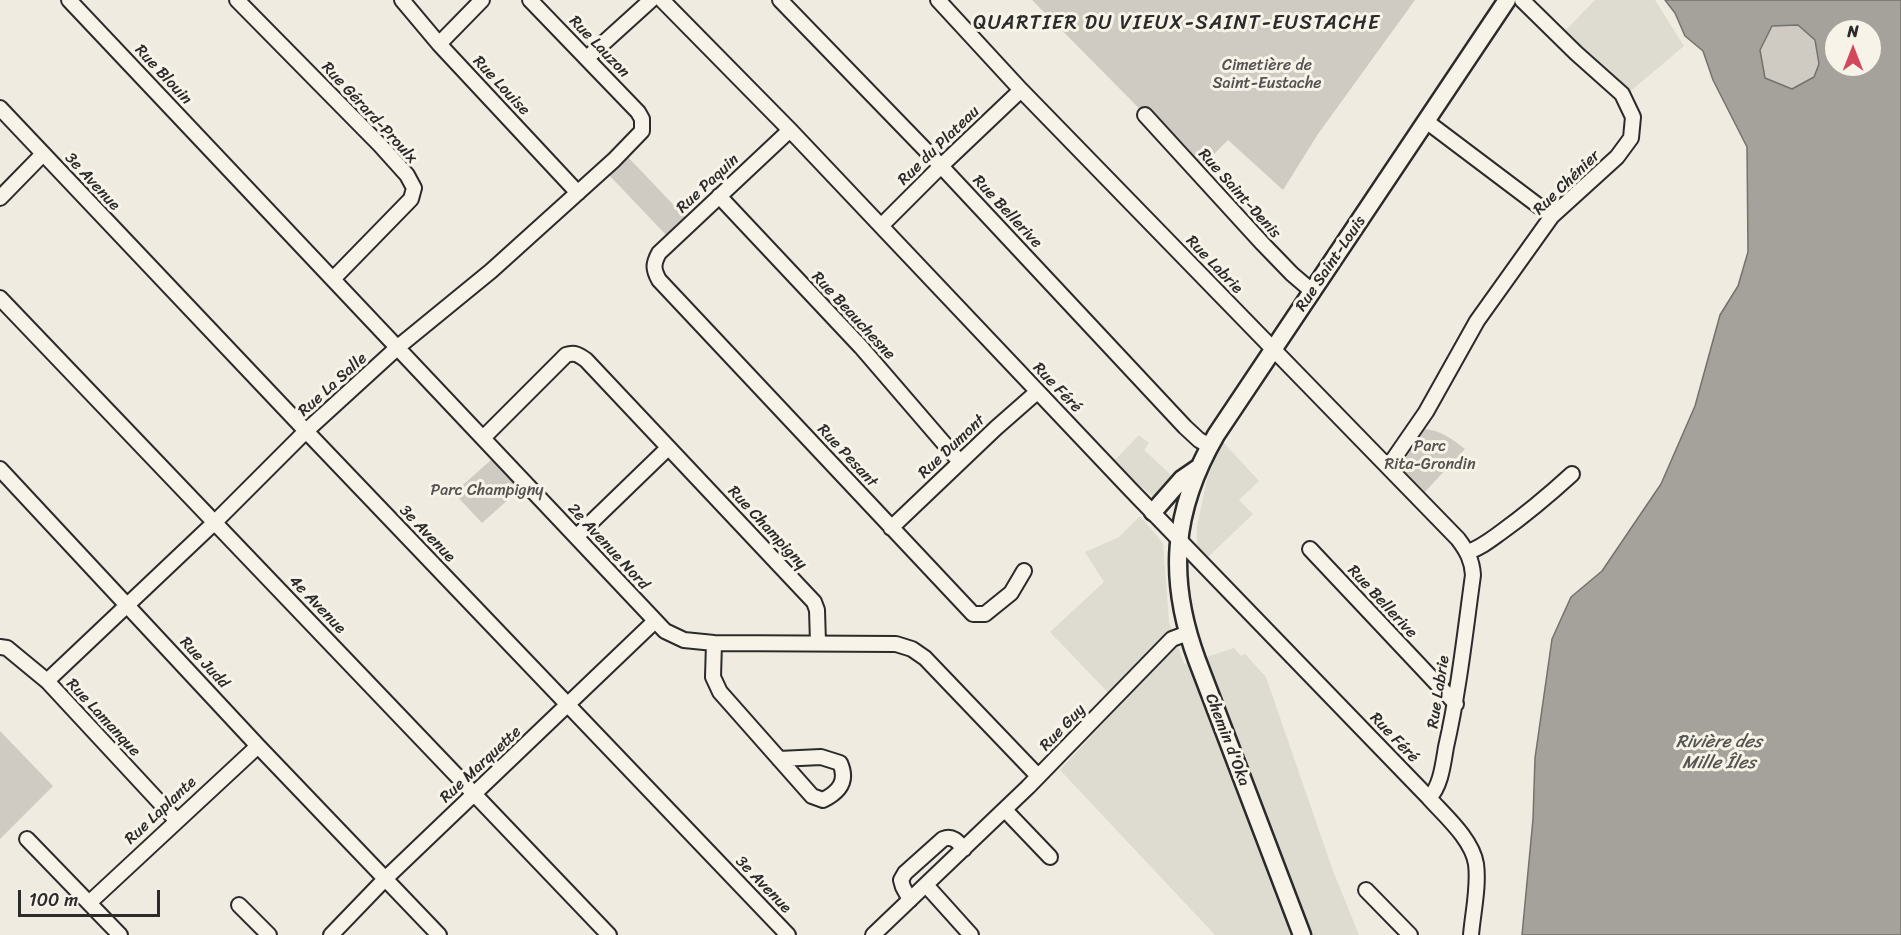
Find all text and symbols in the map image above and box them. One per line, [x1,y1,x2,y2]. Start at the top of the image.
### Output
street label: Rue Lauzon [565,12,633,82]
district label: QUARTIER DU VIEUX-SAINT-EUSTACHE [978,12,1376,36]
text: N [1847,17,1859,46]
north arrow [1823,18,1883,78]
street label: Rue Blouin [130,41,196,109]
street label: Rue Louise [468,52,534,120]
park label: Cimetière de Saint-Eustache [1212,56,1322,94]
street label: Rue Gérard-Proulx [317,58,421,168]
street label: Rue du Plateau [894,102,984,190]
street label: Rue Saint-Denis [1194,145,1284,243]
street label: Rue Chénier [1530,147,1604,219]
street label: 3e Avenue [60,149,124,215]
street label: Rue Paquin [673,150,743,218]
street label: Rue Bellerive [968,171,1046,253]
street label: Rue Saint-Louis [1292,213,1370,315]
street label: Rue Labrie [1182,232,1246,298]
street label: Rue Beauchesne [807,268,899,364]
street label: Rue La Salle [295,349,371,421]
street label: Rue Féré [1028,359,1086,417]
street label: Rue Dumont [915,411,989,483]
street label: Rue Pesant [813,421,881,491]
park label: Parc Rita-Grondin [1384,437,1476,475]
park label: Parc Champigny [431,481,543,501]
street label: Rue Champigny [723,482,811,574]
street label: 2e Avenue Nord [563,500,653,594]
street label: 3e Avenue [395,501,459,567]
street label: Rue Bellerive [1343,561,1421,643]
street label: 4e Avenue [285,572,349,638]
street label: Rue Judd [175,633,233,693]
street label: Rue Labrie [1424,654,1454,730]
street label: Rue Lamanque [62,675,144,761]
street label: Chemin d'Oka [1201,691,1253,789]
street label: Rue Guy [1036,701,1090,755]
street label: Rue Féré [1365,709,1423,767]
street label: Rue Marquette [436,723,526,807]
water label: Rivière des Mille Îles [1676,731,1762,774]
street label: Rue Laplante [121,773,201,849]
street label: 3e Avenue [731,852,795,918]
scale bar [21,878,164,916]
text: 100 m [29,884,78,916]

